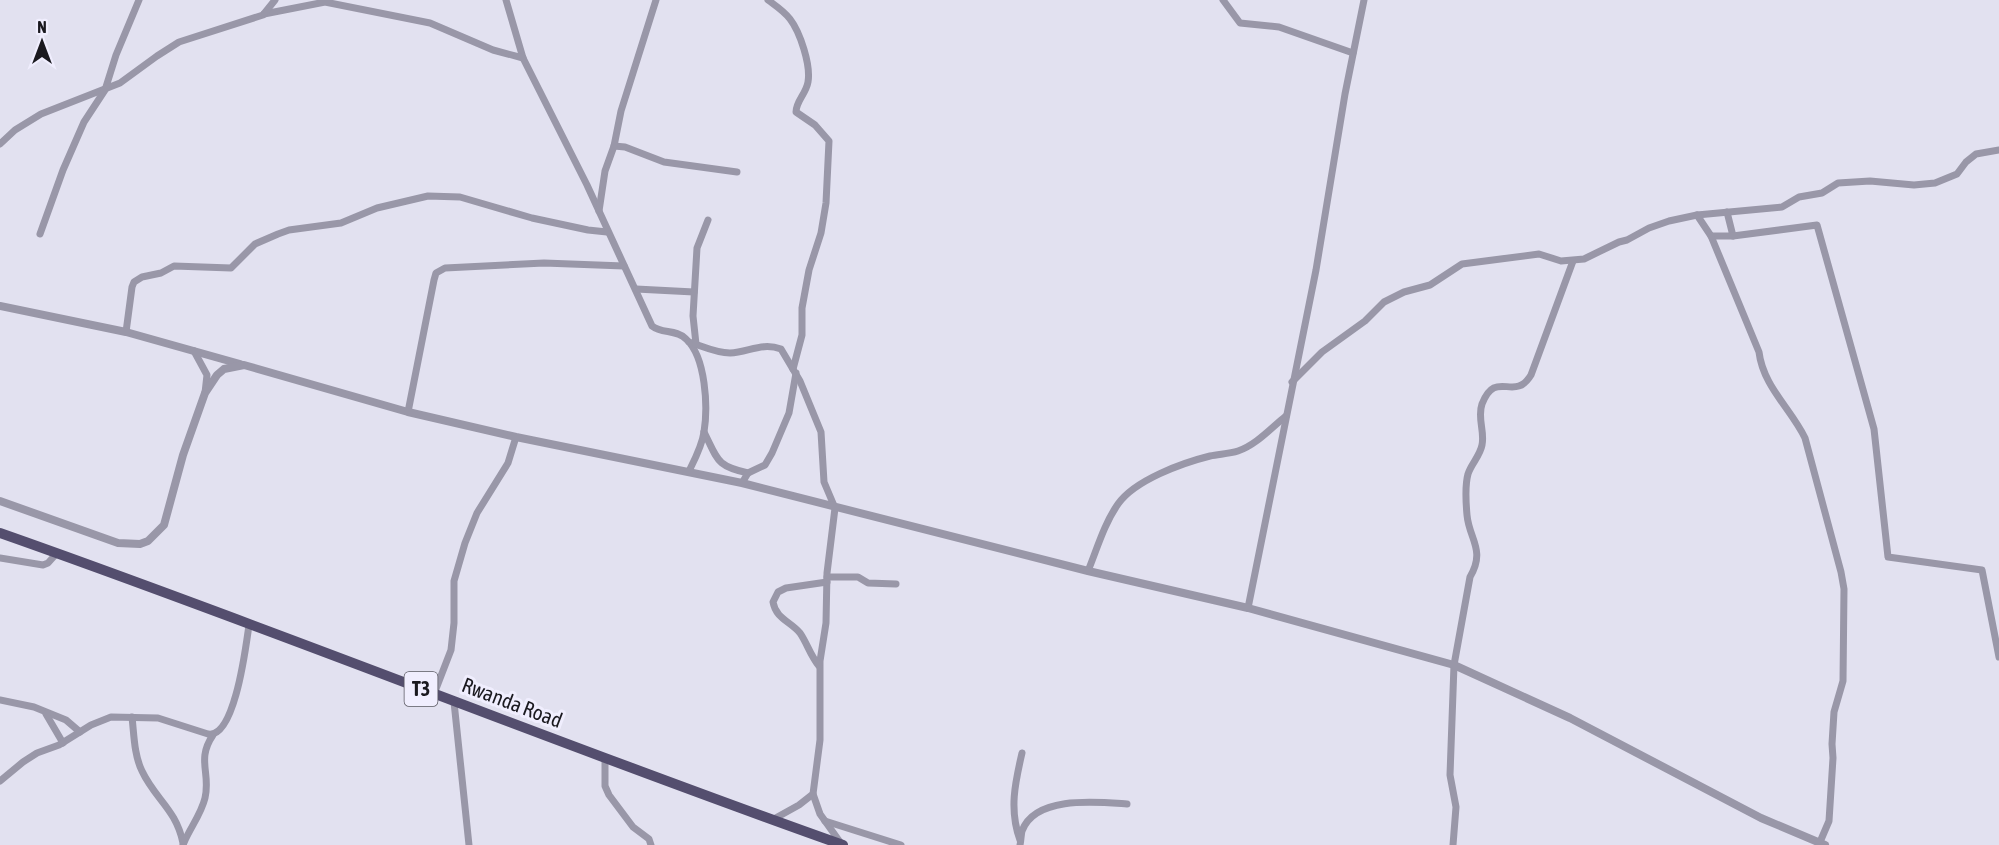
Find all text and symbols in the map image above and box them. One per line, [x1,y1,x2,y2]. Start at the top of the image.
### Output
north arrow [12,12,72,72]
text: N [37,18,47,36]
road number: T3 [404,672,438,706]
street label: Rwanda Road [459,672,566,732]

